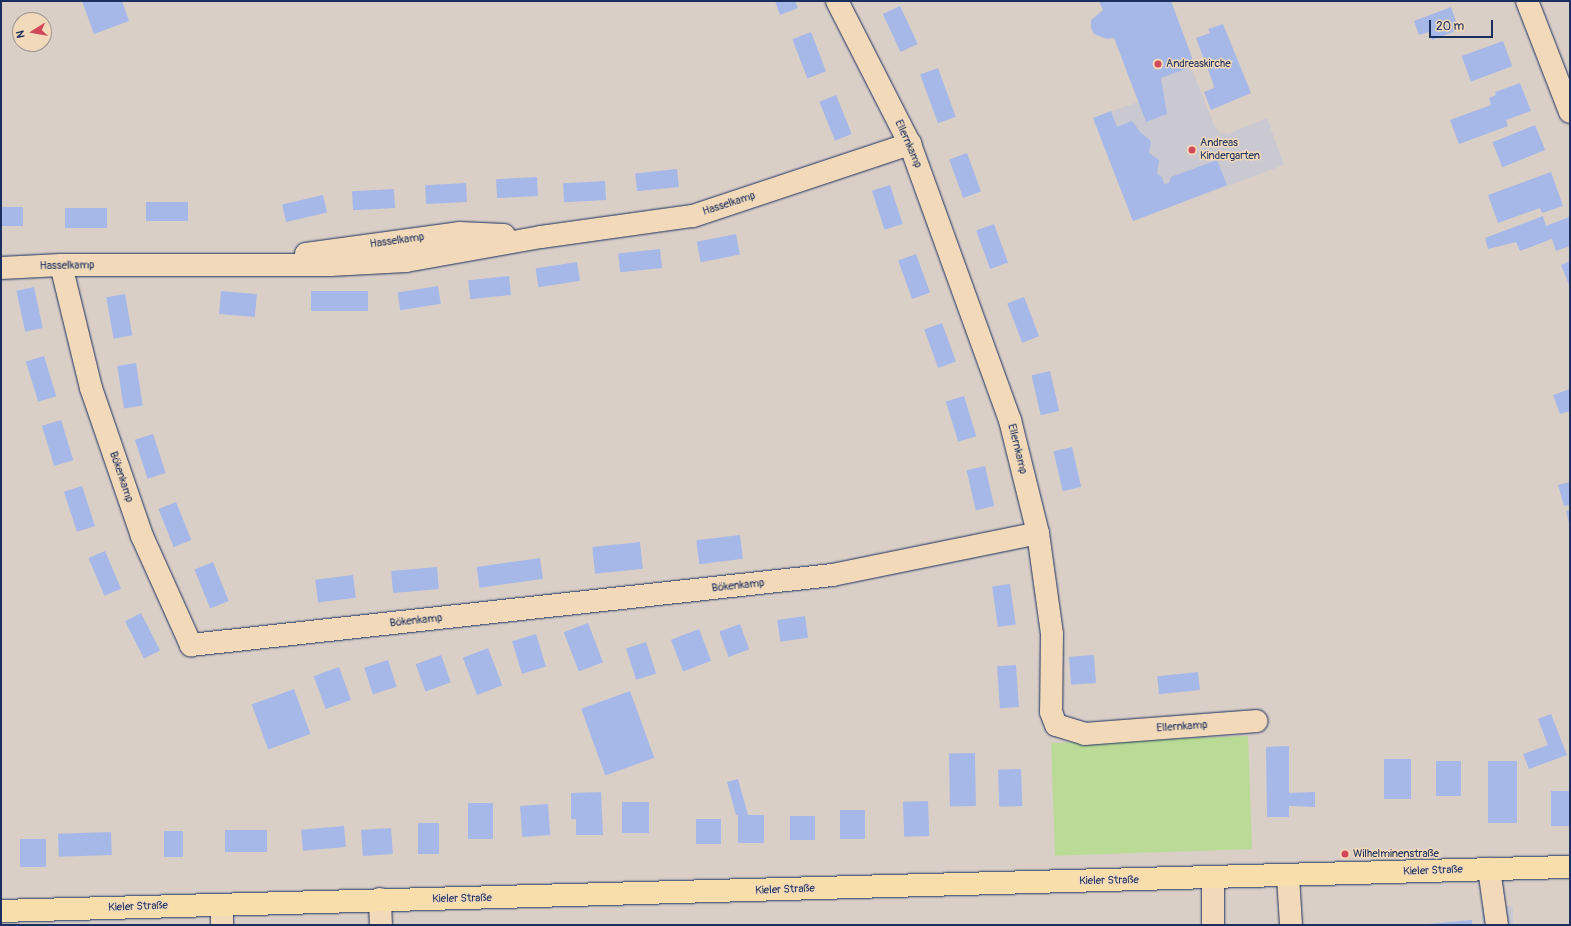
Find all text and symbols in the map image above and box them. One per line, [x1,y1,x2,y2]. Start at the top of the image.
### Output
north arrow [12,12,52,52]
scale bar [1431,12,1495,38]
text: 20 m [1436,19,1464,34]
text: N [14,29,28,39]
place label: Andreaskirche [1166,57,1231,71]
marker: Andreaskirche [1153,59,1163,69]
street label: Ellernkamp [892,118,924,170]
place label: Andreas Kindergarten [1200,137,1260,163]
marker: Andreas Kindergarten [1187,145,1197,155]
street label: Hasselkamp [701,189,757,219]
street label: Hasselkamp [369,231,425,251]
street label: Hasselkamp [40,259,94,273]
street label: Ellernkamp [1004,423,1030,475]
street label: Bökenkamp [106,450,136,504]
street label: Bökenkamp [711,577,765,595]
street label: Bökenkamp [389,612,443,630]
street label: Ellernkamp [1156,719,1208,735]
place label: Wilhelminenstraße [1353,847,1439,861]
marker: Wilhelminenstraße [1340,849,1350,859]
street label: Kieler Straße [1403,863,1463,879]
street label: Kieler Straße [1079,874,1139,888]
street label: Kieler Straße [755,882,815,898]
street label: Kieler Straße [432,892,492,906]
street label: Kieler Straße [108,899,168,915]

